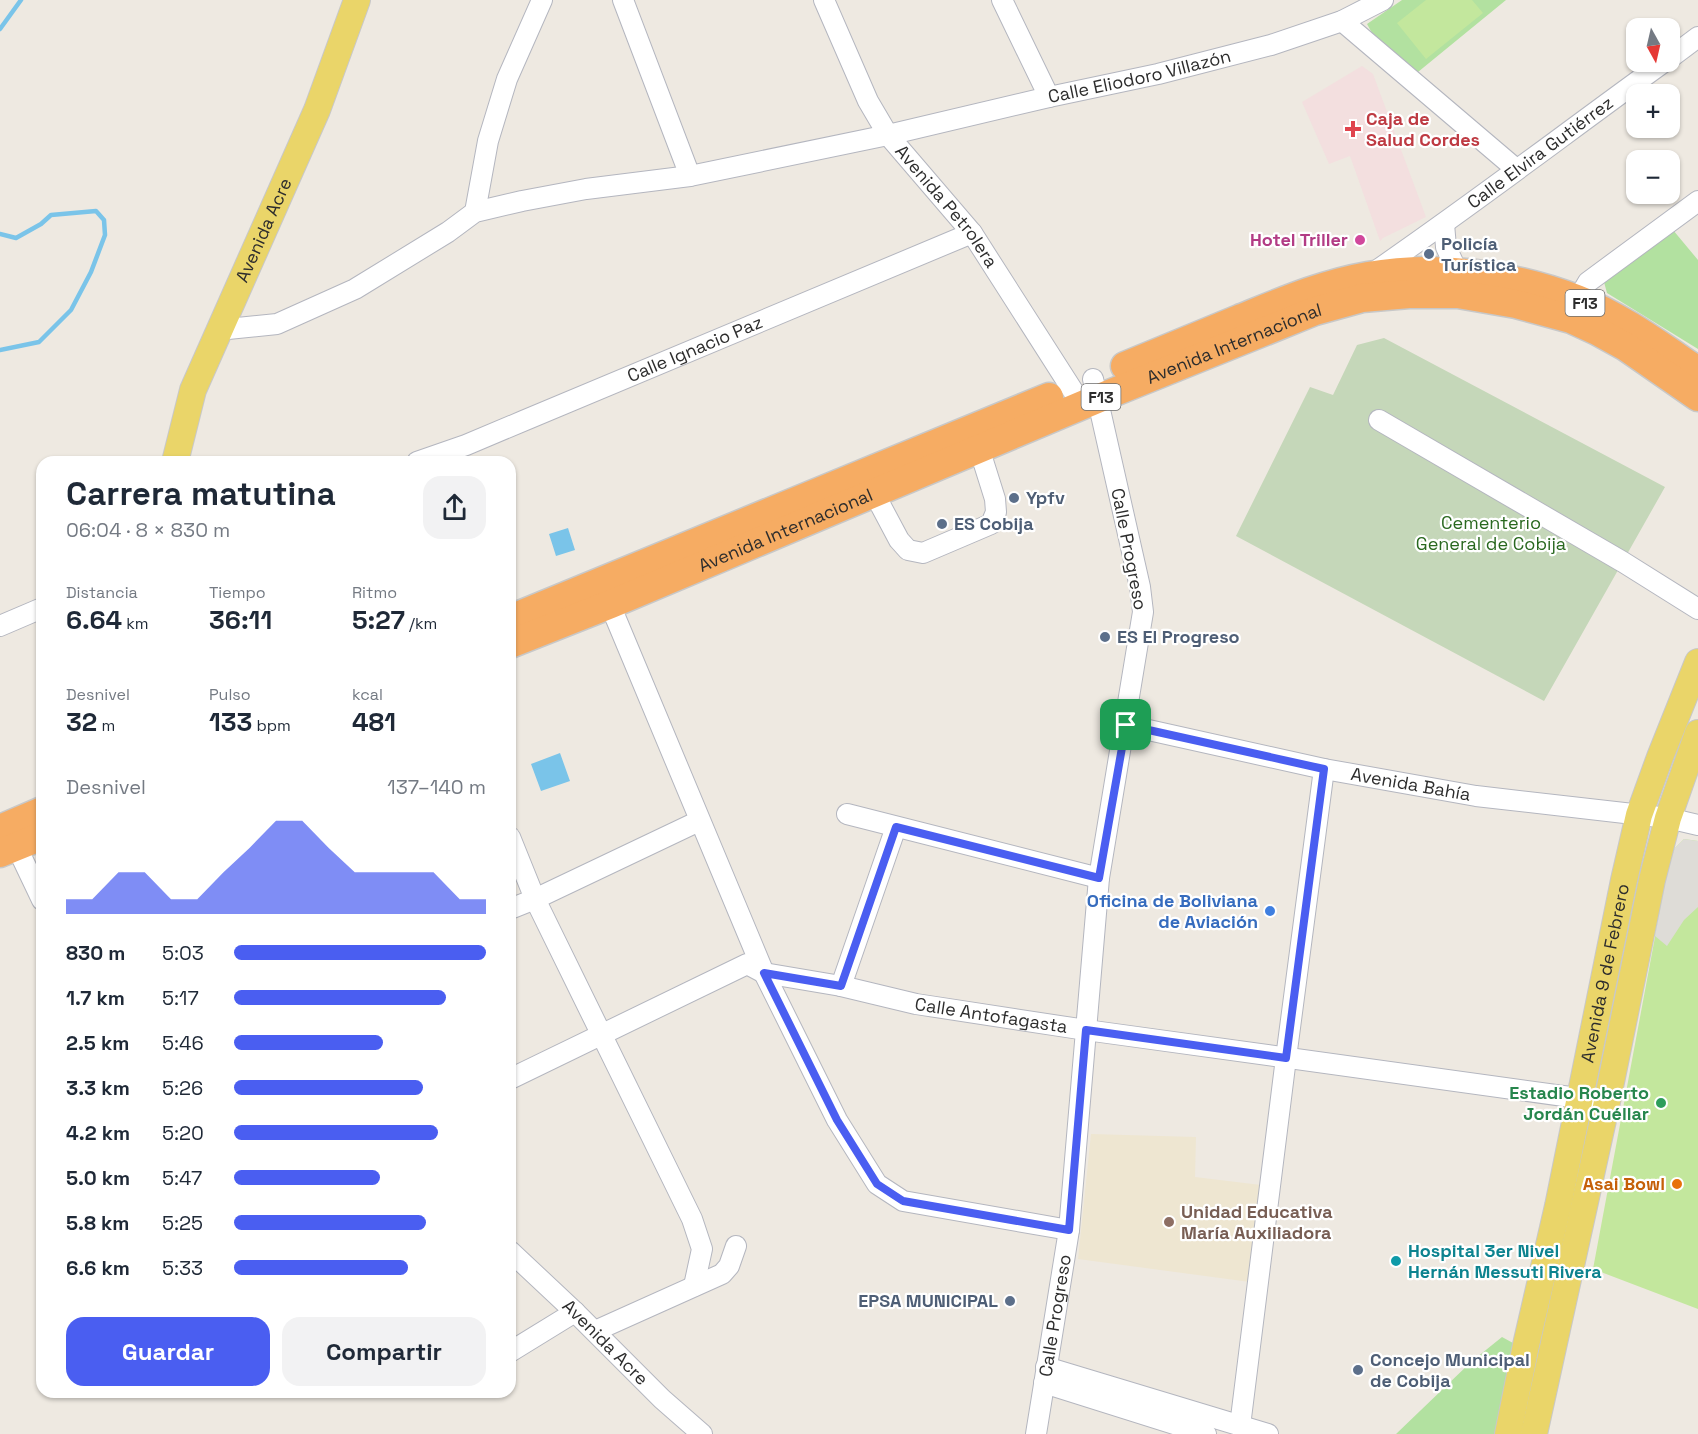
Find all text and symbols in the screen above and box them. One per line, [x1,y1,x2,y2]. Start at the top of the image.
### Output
north arrow [1626,18,1680,72]
map controls [1626,18,1680,204]
street label: Calle Eliodoro Villazón [1046,44,1233,108]
button: + [1626,84,1680,138]
street label: Calle Elvira Gutiérrez [1462,91,1617,214]
place label: Caja de Salud Cordes [1366,107,1480,151]
marker: Caja de Salud Cordes [1344,120,1362,138]
street label: Avenida Petrolera [890,140,1003,272]
button: − [1626,150,1680,204]
street label: Avenida Acre [230,174,297,286]
place label: Hotel Triller [1250,228,1348,251]
place label: Policía Turística [1441,232,1517,276]
marker: Hotel Triller [1353,233,1367,247]
marker: Policía Turística [1422,247,1436,261]
road number: F13 [1566,290,1604,316]
street label: Avenida Internacional [1143,298,1324,389]
street label: Calle Ignacio Paz [624,310,766,387]
road number: F13 [1082,384,1120,410]
text: Carrera matutina [66,473,336,515]
button: share [423,476,486,539]
street label: Avenida Internacional [695,483,876,577]
place label: Ypfv [1026,486,1065,509]
street label: Calle Progreso [1106,486,1153,612]
marker: Ypfv [1007,491,1021,505]
park label: Cementerio General de Cobija [1416,511,1566,555]
place label: ES Cobija [954,512,1034,535]
text: 06:04 · 8 × 830 m [66,517,230,543]
marker: ES Cobija [935,517,949,531]
text: Distancia [66,582,138,603]
text: Tiempo [209,582,266,603]
text: Ritmo [352,582,397,603]
text: 6.64 [66,603,122,637]
text: 36:11 [209,603,272,637]
text: 5:27 [352,603,405,637]
text: km [122,613,149,634]
text: /km [405,613,437,634]
place label: ES El Progreso [1117,625,1240,648]
marker: ES El Progreso [1098,630,1112,644]
text: Desnivel [66,684,130,705]
text: Pulso [209,684,251,705]
text: kcal [352,684,383,705]
pin [1100,699,1151,750]
text: 32 [66,705,97,739]
text: 133 [209,705,252,739]
text: 481 [352,705,396,739]
icon: arrive [1109,708,1142,741]
text: m [97,715,115,736]
text: bpm [252,715,291,736]
street label: Avenida Bahía [1349,762,1473,806]
text: Desnivel [66,774,146,800]
text: 137–140 m [387,774,486,800]
street label: Avenida 9 de Febrero [1575,881,1634,1065]
place label: Oficina de Boliviana de Aviación [1087,889,1259,933]
marker: Oficina de Boliviana de Aviación [1263,904,1277,918]
text: 830 m [66,940,125,966]
text: 5:03 [162,940,204,966]
text: 1.7 km [66,985,125,1011]
text: 5:17 [162,985,199,1011]
street label: Calle Antofagasta [913,992,1069,1038]
text: 2.5 km [66,1030,129,1056]
text: 5:46 [162,1030,204,1056]
text: 3.3 km [66,1075,130,1101]
text: 5:26 [162,1075,203,1101]
place label: Estadio Roberto Jordán Cuéllar [1509,1081,1649,1125]
marker: Estadio Roberto Jordán Cuéllar [1654,1096,1668,1110]
text: 4.2 km [66,1120,130,1146]
text: 5:20 [162,1120,204,1146]
text: 5.0 km [66,1165,130,1191]
text: 5:47 [162,1165,202,1191]
place label: Asai Bowl [1583,1172,1665,1195]
marker: Asai Bowl [1670,1177,1684,1191]
place label: Unidad Educativa María Auxiliadora [1181,1200,1333,1244]
text: 5.8 km [66,1210,129,1236]
text: 5:25 [162,1210,203,1236]
marker: Unidad Educativa María Auxiliadora [1162,1215,1176,1229]
place label: Hospital 3er Nivel Hernán Messuti Rivera [1408,1239,1602,1283]
street label: Calle Progreso [1033,1253,1076,1378]
marker: Hospital 3er Nivel Hernán Messuti Rivera [1389,1254,1403,1268]
text: 6.6 km [66,1255,130,1281]
text: 5:33 [162,1255,203,1281]
place label: EPSA MUNICIPAL [858,1289,998,1312]
street label: Avenida Acre [558,1294,653,1390]
marker: EPSA MUNICIPAL [1003,1294,1017,1308]
button: Guardar [66,1317,270,1386]
button: Compartir [282,1317,486,1386]
place label: Concejo Municipal de Cobija [1370,1348,1530,1392]
marker: Concejo Municipal de Cobija [1351,1363,1365,1377]

